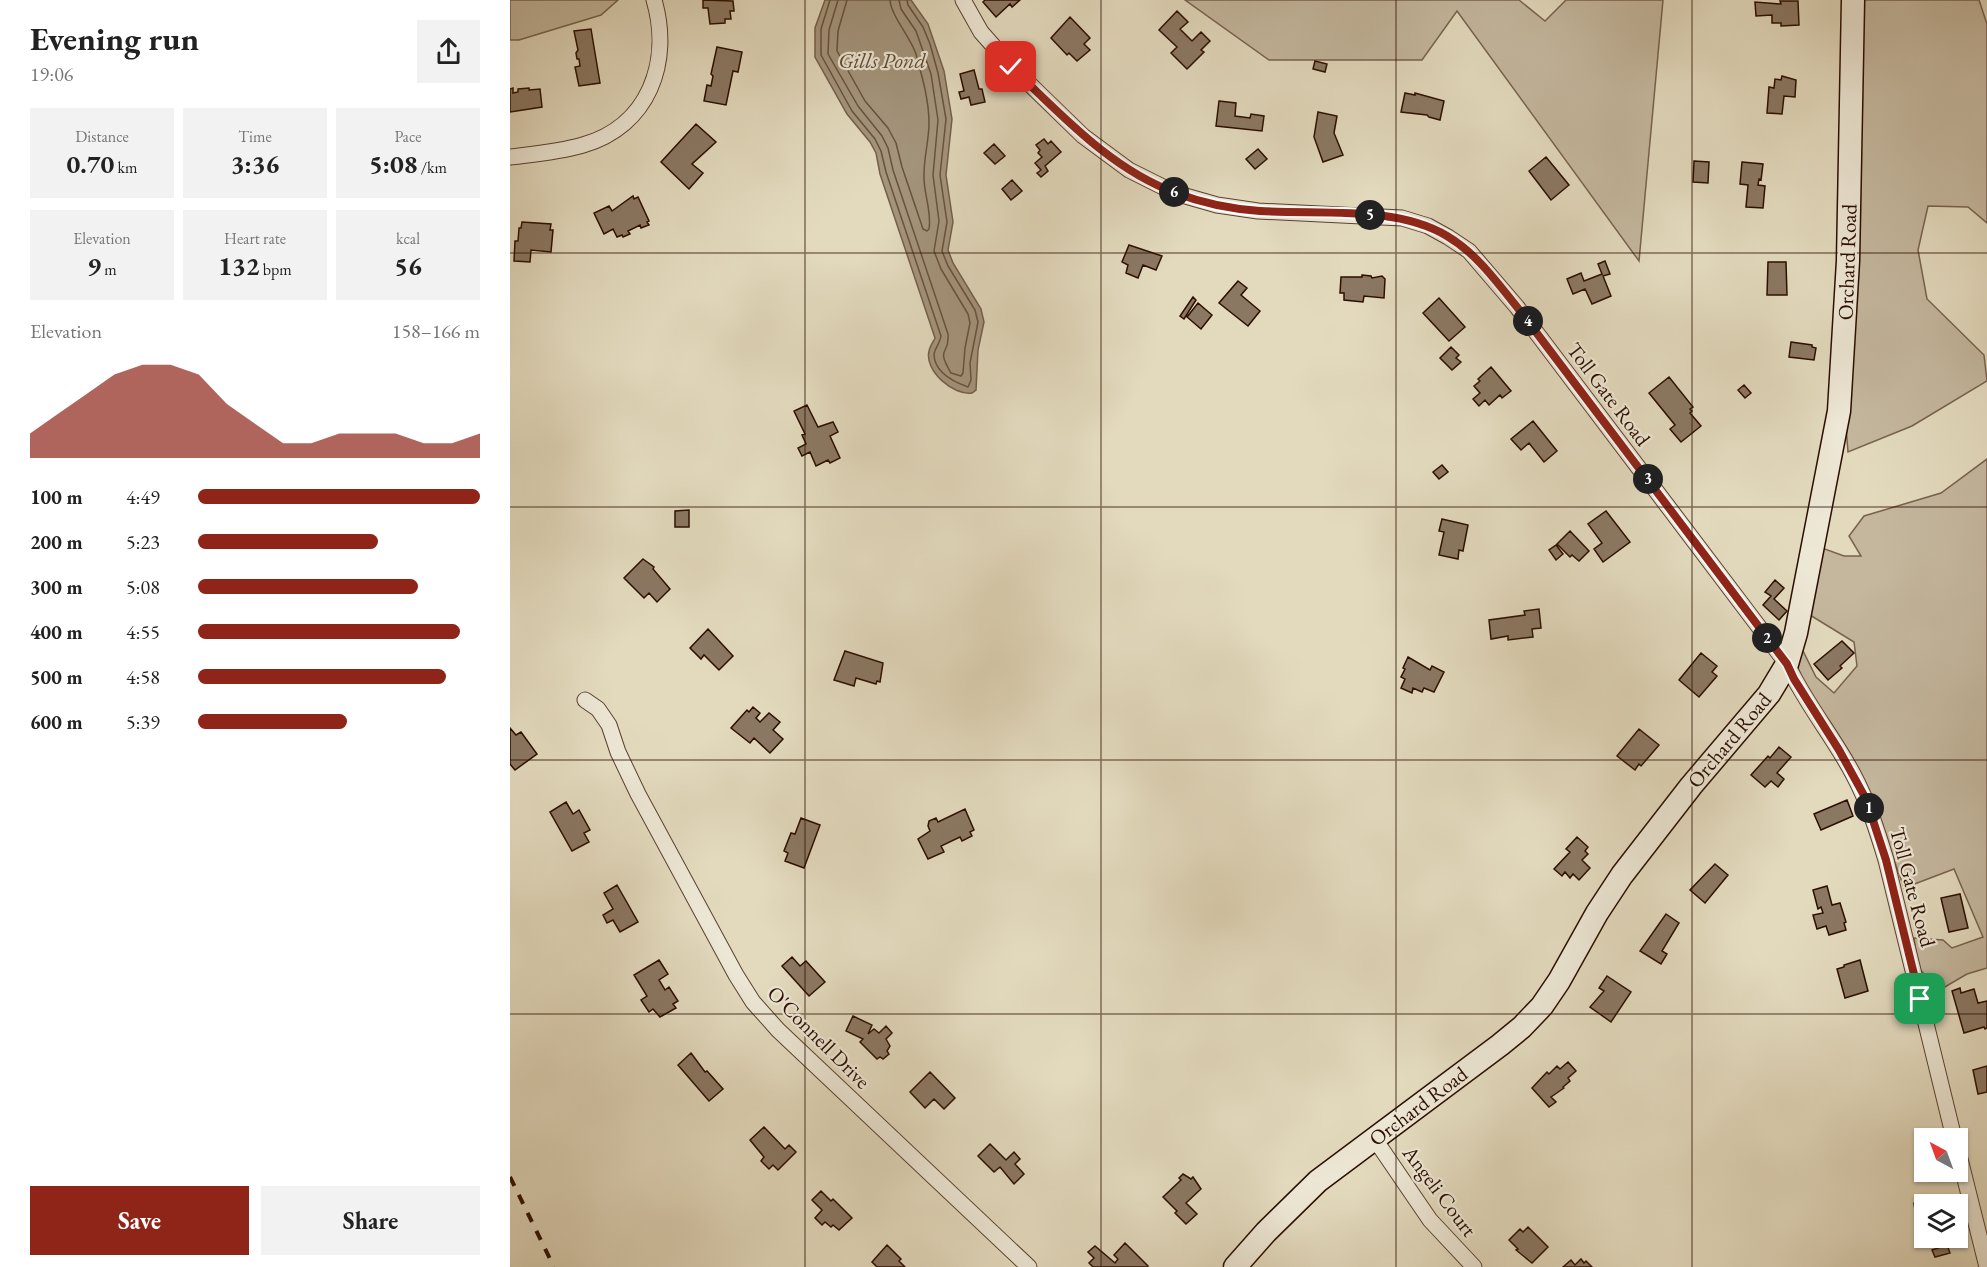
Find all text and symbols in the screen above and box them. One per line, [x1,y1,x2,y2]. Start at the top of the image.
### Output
text: Evening run [30,17,199,60]
button: share [417,20,480,83]
pin [985,41,1036,92]
water label: Gills Pond [838,46,926,75]
icon: check [994,50,1027,83]
text: 19:06 [30,61,73,87]
text: Distance [75,126,129,147]
text: Time [238,126,272,147]
text: Pace [395,126,421,147]
text: 0.70 [67,147,114,181]
text: 3:36 [231,147,279,181]
text: 5:08 [369,147,418,181]
text: km [114,157,137,178]
text: /km [418,157,447,178]
pin: 6 [1159,177,1189,207]
text: 6 [1170,181,1178,202]
pin: 5 [1355,200,1385,230]
street label: Orchard Road [1831,203,1863,321]
text: 5 [1366,204,1374,225]
text: Elevation [73,228,131,249]
text: Heart rate [224,228,286,249]
text: kcal [396,228,420,249]
text: 9 [87,249,101,283]
text: 132 [218,249,260,283]
text: 56 [394,249,422,283]
text: m [101,259,117,280]
text: bpm [260,259,292,280]
pin: 4 [1513,306,1543,336]
text: 4 [1524,310,1532,331]
text: Elevation [30,318,102,344]
text: 158–166 m [392,318,480,344]
street label: Toll Gate Road [1561,337,1657,451]
pin: 3 [1633,464,1663,494]
text: 3 [1644,468,1652,489]
text: 100 m [30,484,83,510]
text: 4:49 [126,484,160,510]
text: 200 m [30,529,83,555]
text: 5:23 [126,529,160,555]
text: 300 m [30,574,83,600]
text: 5:08 [126,574,160,600]
text: 400 m [30,619,83,645]
text: 4:55 [126,619,160,645]
pin: 2 [1752,623,1782,653]
text: 2 [1763,627,1771,648]
text: 500 m [30,664,83,690]
text: 4:58 [126,664,160,690]
street label: Orchard Road [1681,686,1777,793]
text: 600 m [30,709,83,735]
text: 5:39 [126,709,160,735]
pin: 1 [1854,793,1884,823]
text: 1 [1865,797,1873,818]
street label: Toll Gate Road [1884,824,1942,950]
pin [1894,973,1945,1024]
street label: O'Connell Drive [762,980,876,1094]
icon: arrive [1903,982,1936,1015]
street label: Orchard Road [1363,1060,1473,1152]
north arrow [1914,1128,1968,1182]
map controls [1914,1128,1968,1248]
street label: Angeli Court [1396,1139,1483,1242]
button: Save [30,1186,249,1255]
button: Share [261,1186,480,1255]
button: layers [1914,1194,1968,1248]

